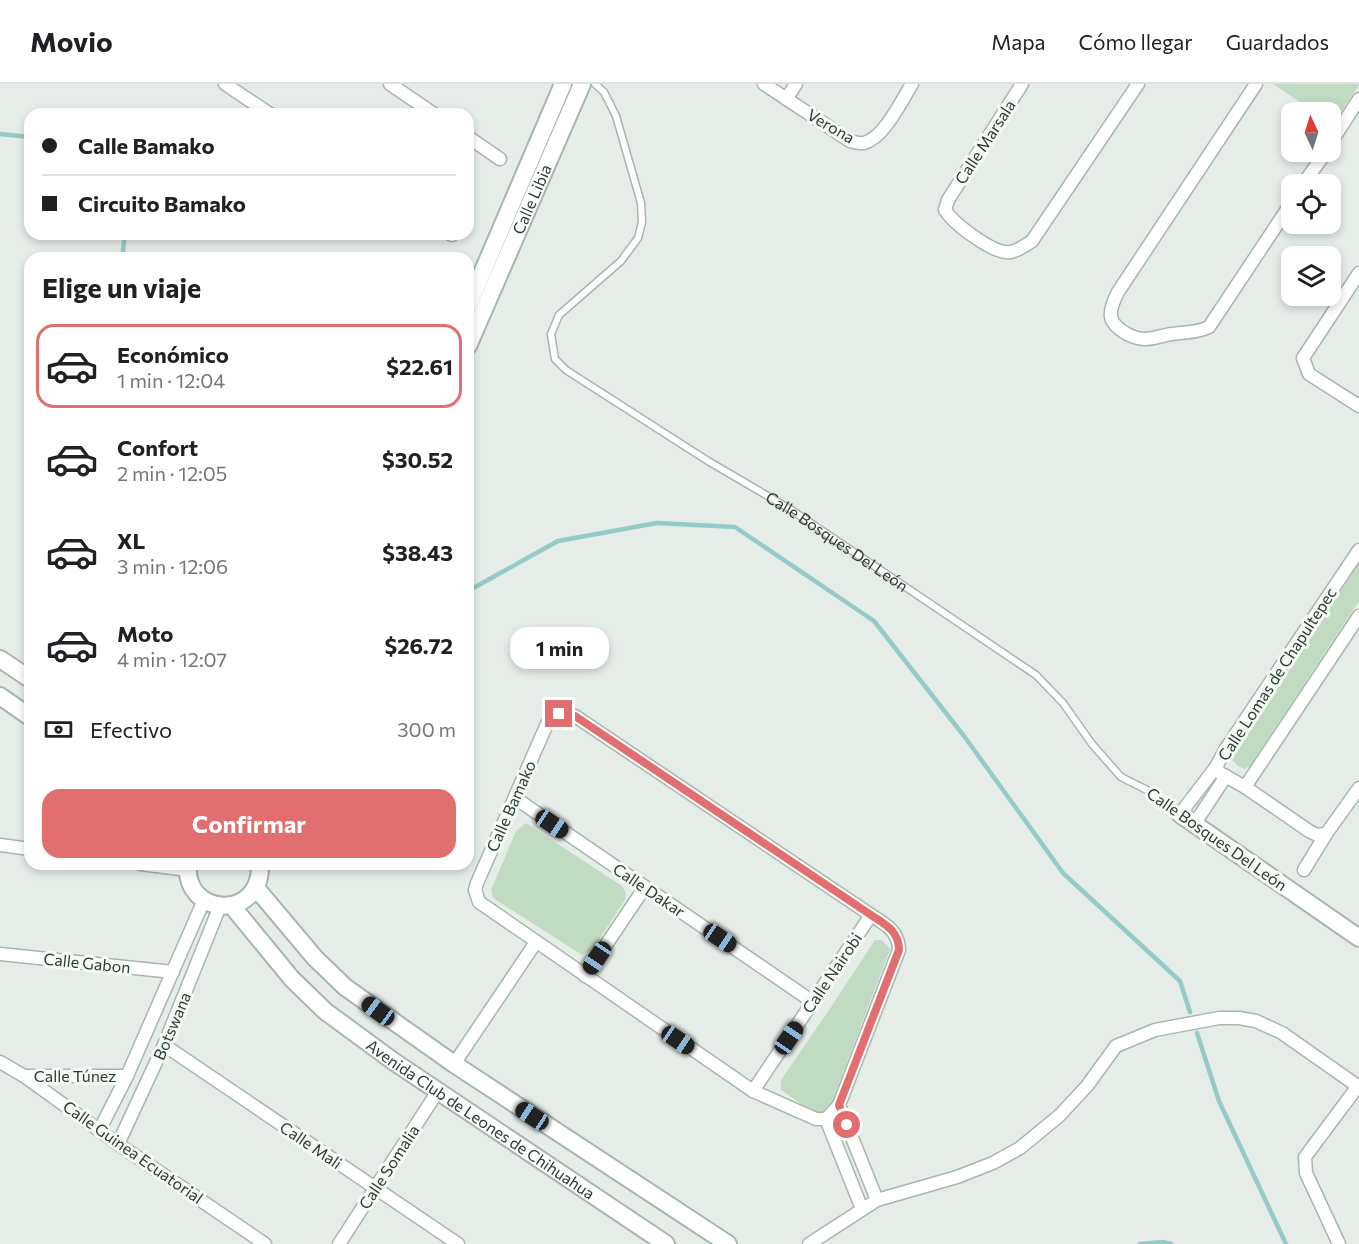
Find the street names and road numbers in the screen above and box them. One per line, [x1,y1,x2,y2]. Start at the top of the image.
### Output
street label: Calle Marsala [950,96,1019,187]
street label: Verona [804,104,858,147]
street label: Calle Libia [508,161,555,237]
street label: Calle Bosques Del León [763,487,912,595]
street label: Calle Lomas de Chapultepec [1213,583,1340,764]
street label: Calle Bamako [482,757,539,854]
street label: Calle Bosques Del León [1144,783,1291,894]
street label: Calle Dakar [610,859,689,921]
street label: Calle Nairobi [798,929,865,1016]
street label: Calle Gabon [43,948,131,977]
street label: Botswana [149,989,194,1063]
street label: Avenida Club de Leones de Chihuahua [363,1035,599,1203]
street label: Calle Túnez [34,1066,116,1085]
street label: Calle Guinea Ecuatorial [60,1096,207,1207]
street label: Calle Mali [277,1117,346,1172]
street label: Calle Somalia [354,1121,423,1212]

